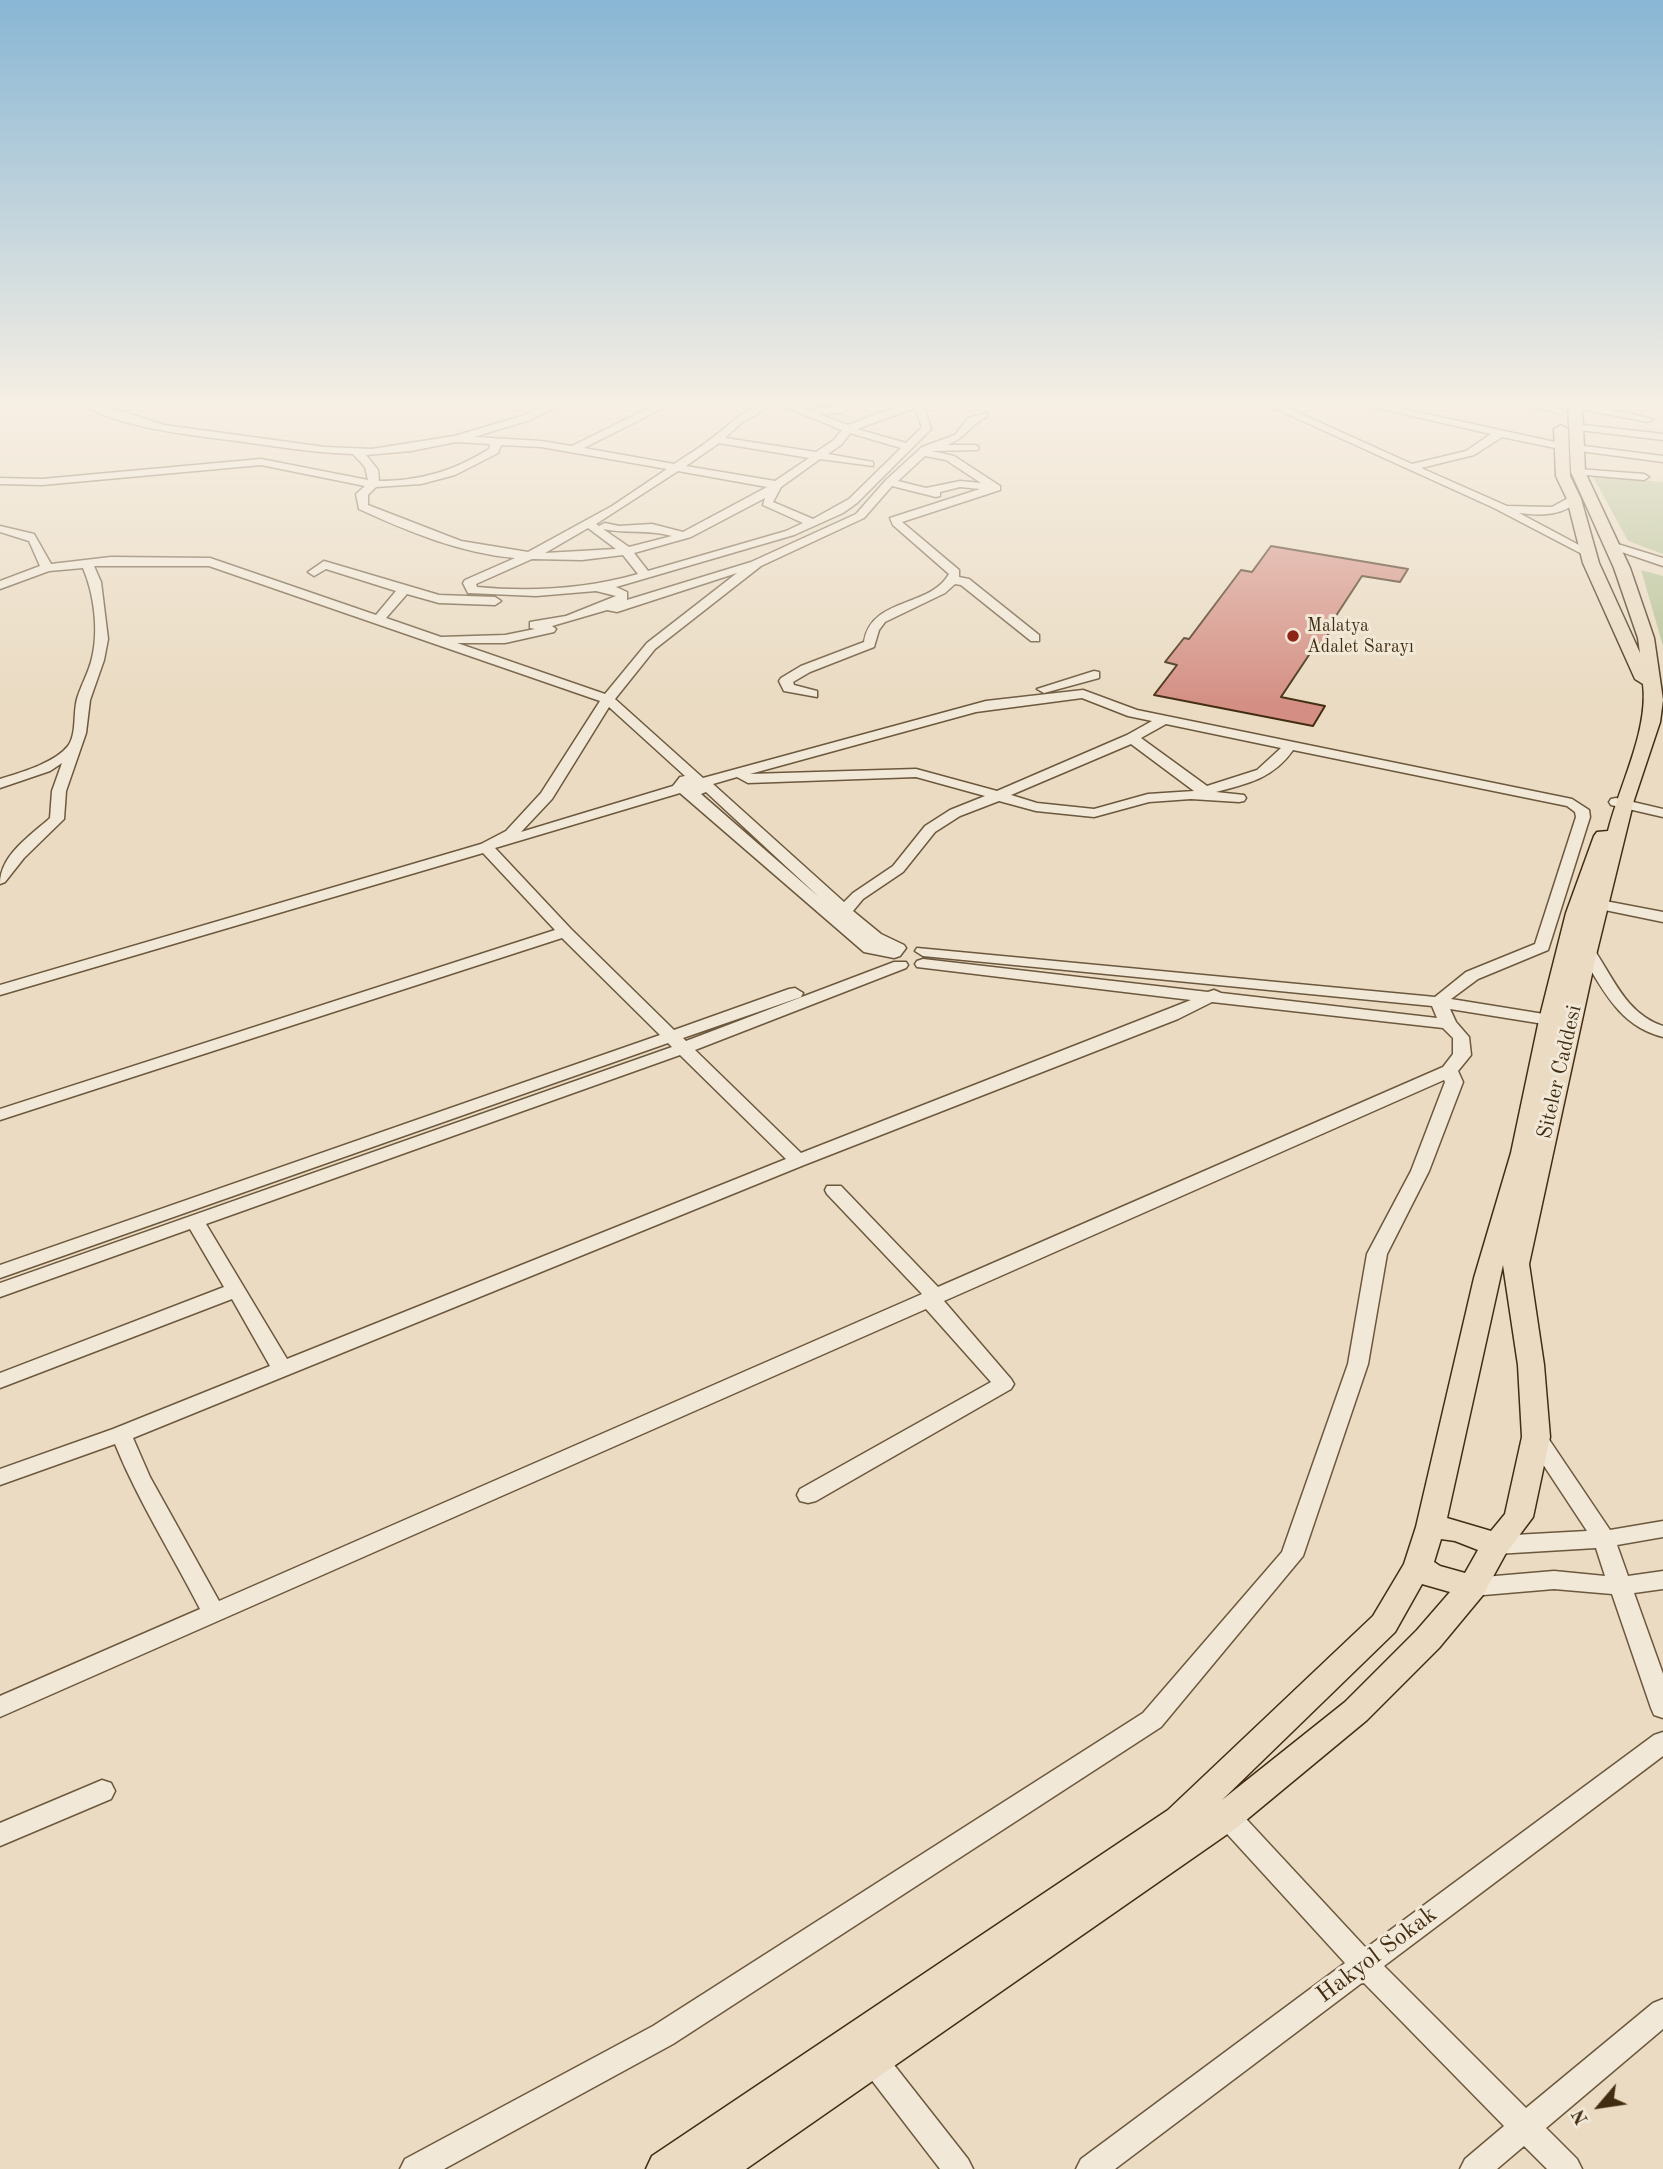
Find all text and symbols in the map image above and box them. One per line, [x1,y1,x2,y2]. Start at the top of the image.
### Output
place label: Malatya Adalet Sarayı [1307,615,1414,658]
marker: Malatya Adalet Sarayı [1285,628,1301,644]
street label: Siteler Caddesi [1532,1003,1588,1141]
street label: Hakyol Sokak [1311,1900,1443,2010]
north arrow [1565,2071,1635,2141]
text: N [1569,2105,1593,2127]

